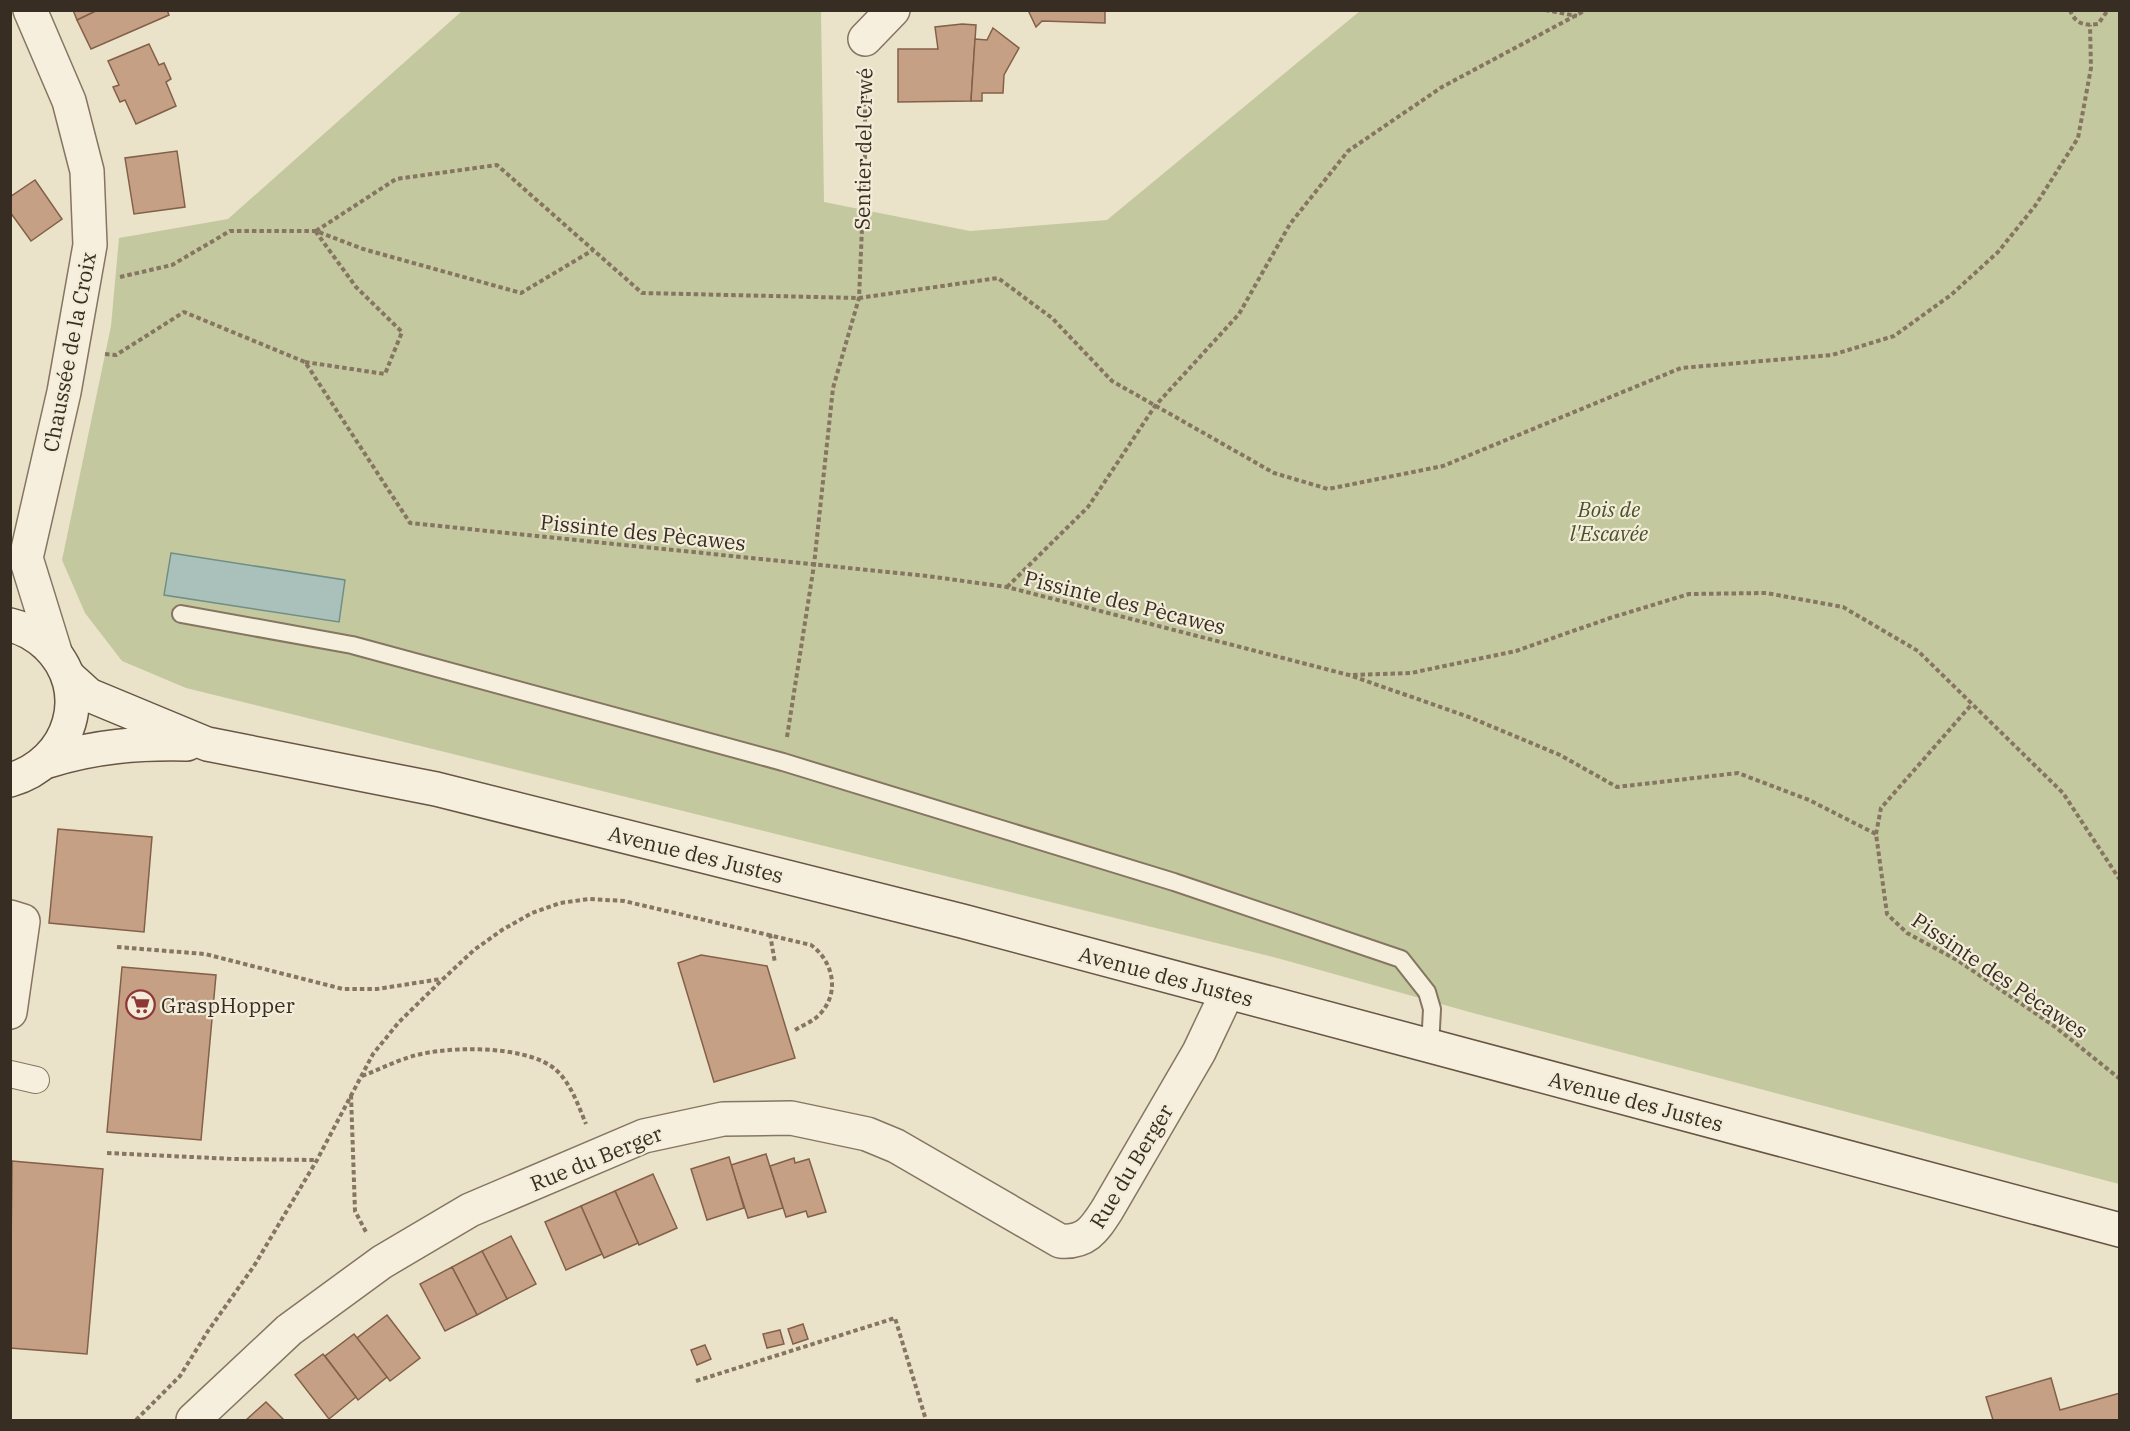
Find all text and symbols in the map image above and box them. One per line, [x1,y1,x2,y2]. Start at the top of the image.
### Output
street label: Sentier del Crwé [848,68,878,230]
street label: Chaussée de la Croix [36,249,102,454]
park label: Bois de l'Escavée [1570,495,1649,547]
street label: Pissinte des Pècawes [539,507,747,557]
street label: Pissinte des Pècawes [1021,563,1229,641]
street label: Avenue des Justes [606,819,786,889]
street label: Pissinte des Pècawes [1907,906,2093,1044]
street label: Avenue des Justes [1076,939,1256,1013]
supermarket icon: GraspHopper [124,989,156,1021]
place label: GraspHopper [161,991,296,1019]
street label: Avenue des Justes [1546,1064,1726,1138]
street label: Rue du Berger [1083,1098,1179,1233]
street label: Rue du Berger [526,1118,667,1197]

